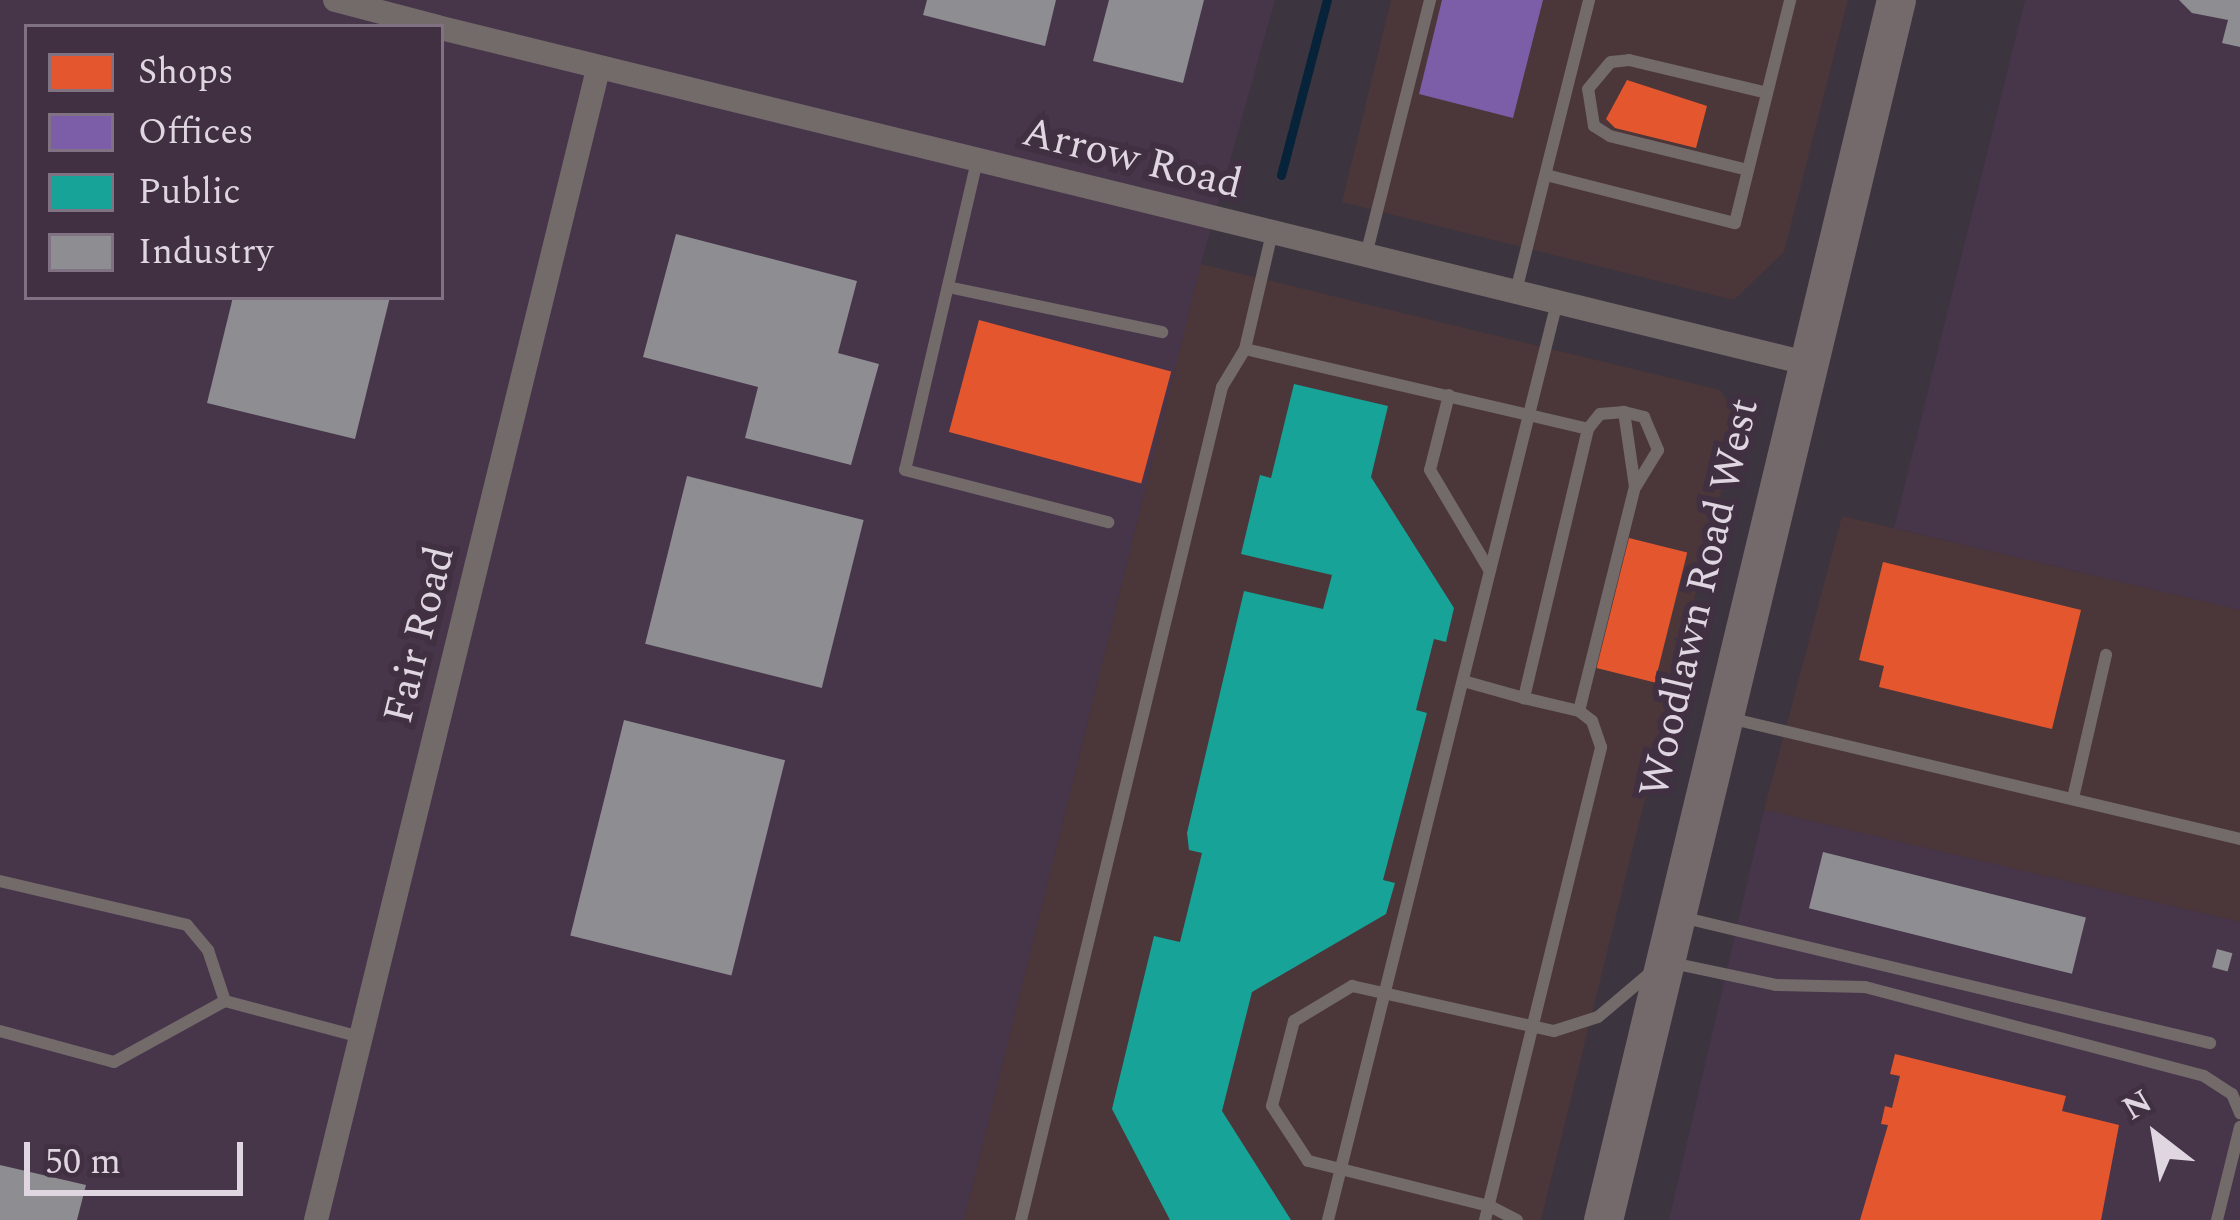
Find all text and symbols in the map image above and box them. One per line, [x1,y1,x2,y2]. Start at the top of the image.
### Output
legend [24,24,444,300]
text: Shops [138,45,233,100]
text: Offices [138,105,254,160]
street label: Arrow Road [1017,107,1247,211]
text: Public [138,165,240,220]
text: Industry [138,225,273,280]
street label: Woodlawn Road West [1630,394,1770,802]
street label: Fair Road [374,541,466,729]
north arrow [2096,1076,2216,1196]
text: N [2113,1077,2162,1134]
scale bar [30,1118,249,1192]
text: 50 m [45,1135,121,1190]

